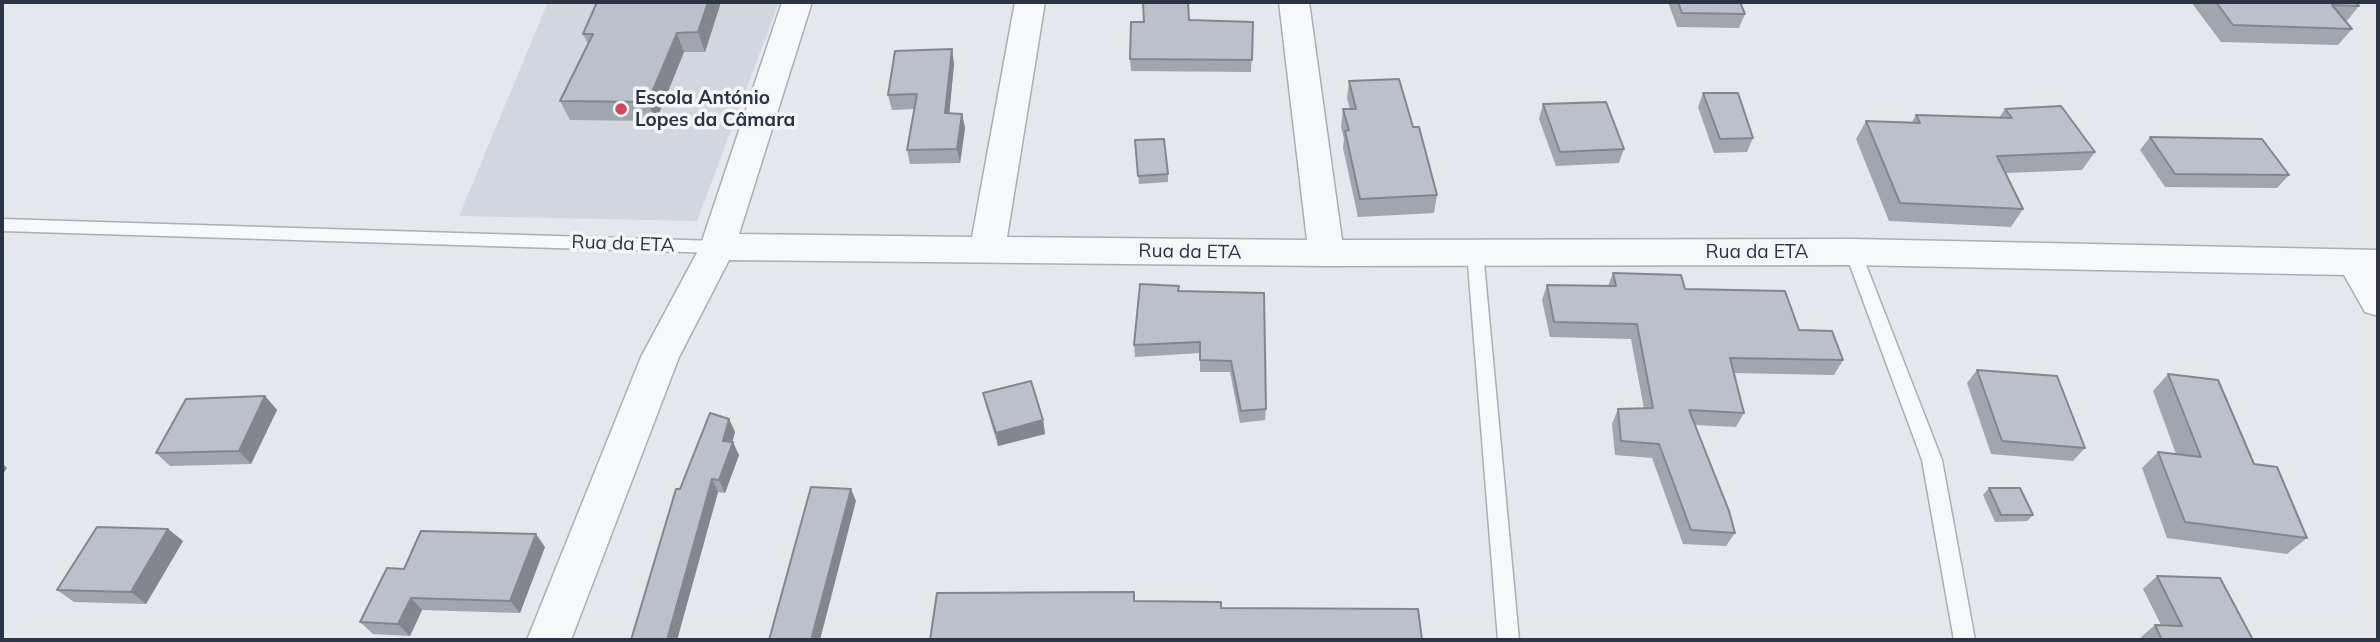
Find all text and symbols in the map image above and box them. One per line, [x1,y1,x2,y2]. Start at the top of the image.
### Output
place label: Escola António Lopes da Câmara [635,87,795,131]
marker: Escola António Lopes da Câmara [613,101,629,117]
street label: Rua da ETA [571,231,675,257]
street label: Rua da ETA [1138,240,1242,264]
street label: Rua da ETA [1705,241,1809,263]

